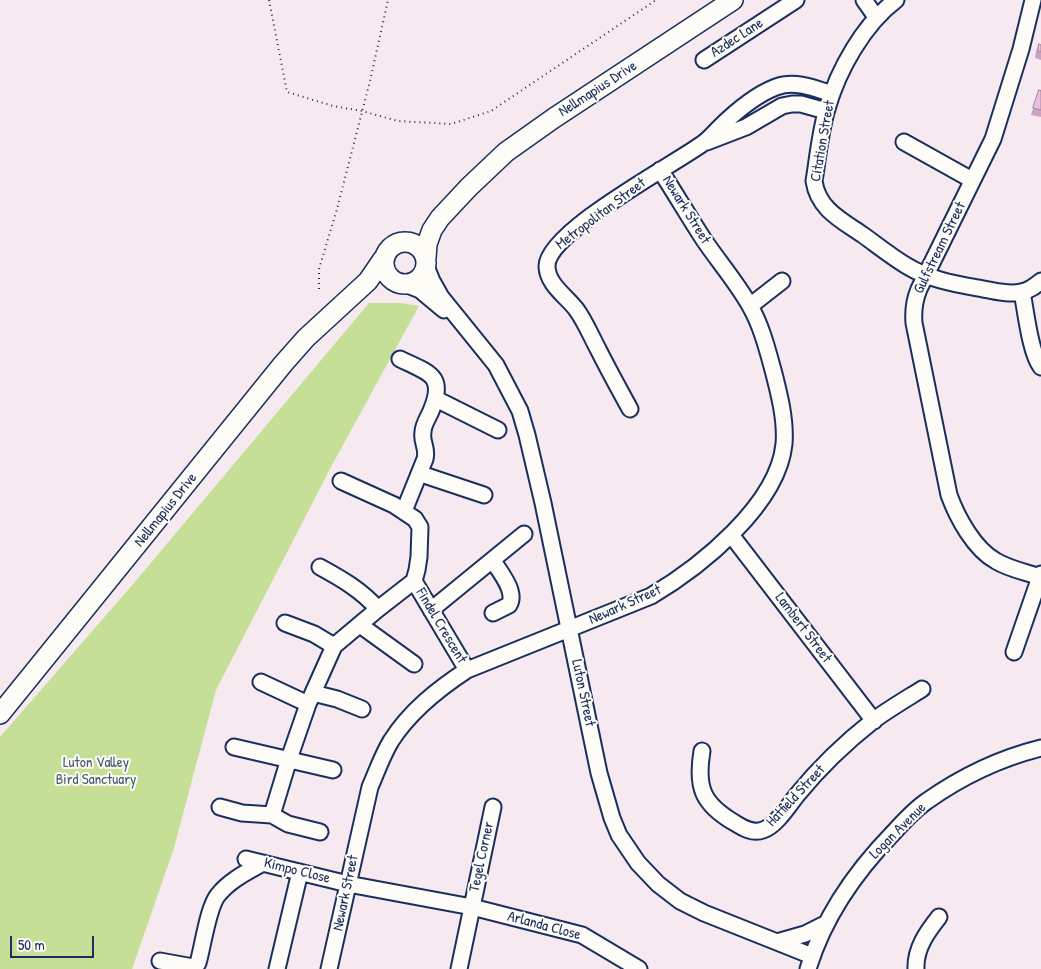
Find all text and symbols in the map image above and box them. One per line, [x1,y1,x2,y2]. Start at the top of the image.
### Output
street label: Azdec Lane [707,14,767,62]
street label: Nellmapius Drive [555,57,641,121]
street label: Citation Street [807,99,839,183]
street label: Newark Street [658,173,714,247]
street label: Metropolitan Street [553,174,649,254]
street label: Gulfstream Street [910,199,970,297]
street label: Nellmapius Drive [131,469,201,551]
street label: Newark Street [586,581,664,629]
street label: Findel Crescent [412,585,470,667]
street label: Lambert Street [771,589,835,667]
street label: Luton Street [567,658,599,728]
park label: Luton Valley Bird Sanctuary [56,754,136,789]
street label: Hatfield Street [763,761,829,831]
street label: Logan Avenue [866,799,930,863]
street label: Tegel Corner [466,820,498,894]
street label: Newark Street [329,853,363,933]
street label: Kimpo Close [262,854,332,888]
street label: Arlanda Close [505,908,583,944]
scale bar [12,926,96,958]
text: 50 m [18,934,45,955]

